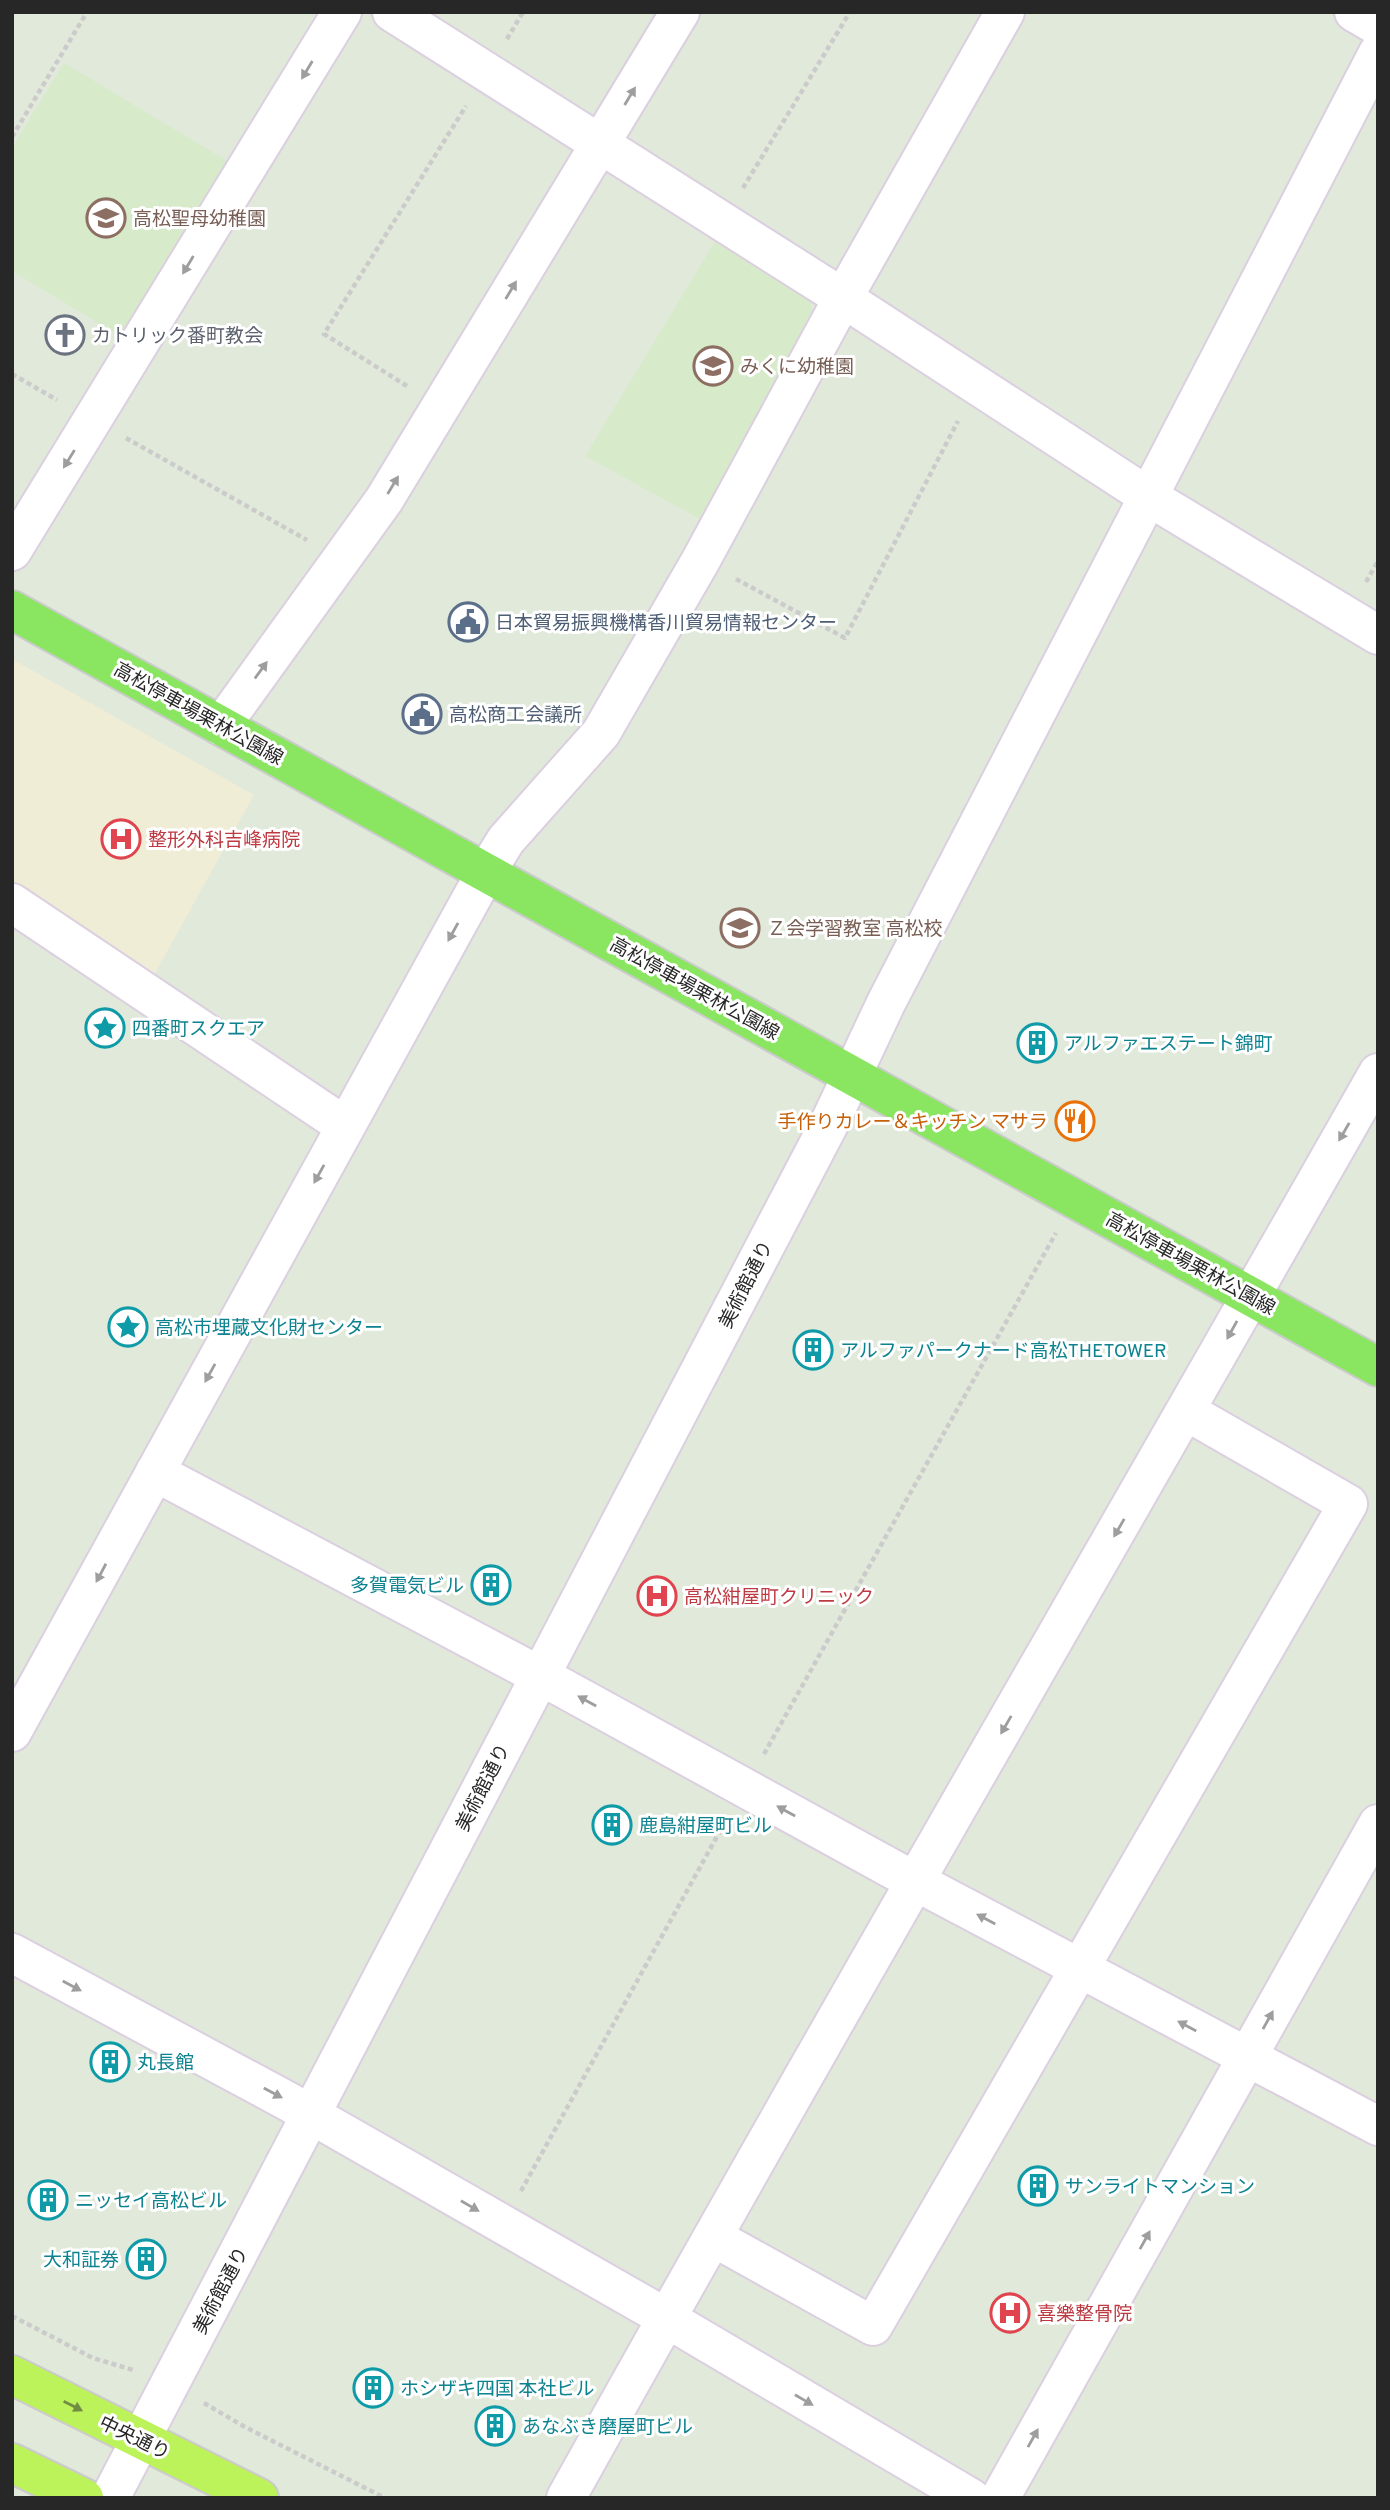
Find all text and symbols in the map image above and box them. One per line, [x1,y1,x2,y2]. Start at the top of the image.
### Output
one-way arrow [300,61,313,80]
one-way arrow [623,87,636,106]
school or university icon: 高松聖母幼稚園 [85,197,127,239]
place label: 高松聖母幼稚園 [133,208,266,232]
one-way arrow [182,255,194,274]
one-way arrow [505,281,517,300]
church icon: カトリック番町教会 [44,314,86,356]
place label: カトリック番町教会 [92,325,263,349]
school or university icon: みくに幼稚園 [692,345,734,387]
place label: みくに幼稚園 [740,356,854,380]
one-way arrow [63,449,76,468]
one-way arrow [387,475,400,494]
public building icon: 日本貿易振興機構香川貿易情報センター [447,601,489,643]
place label: 日本貿易振興機構香川貿易情報センター [495,612,837,636]
street label: 高松停車場栗林公園線 [109,658,287,771]
one-way arrow [254,661,268,679]
public building icon: 高松商工会議所 [401,693,443,735]
place label: 高松商工会議所 [449,704,582,728]
hospital icon: 整形外科吉峰病院 [100,818,142,860]
place label: 整形外科吉峰病院 [148,829,300,853]
school or university icon: Ｚ会学習教室 高松校 [719,907,761,949]
place label: Ｚ会学習教室 高松校 [767,918,942,942]
one-way arrow [447,922,459,942]
street label: 高松停車場栗林公園線 [605,933,783,1046]
place icon: 四番町スクエア [84,1007,126,1049]
place label: 四番町スクエア [132,1018,265,1042]
building icon: アルファエステート錦町 [1016,1022,1058,1064]
place label: アルファエステート錦町 [1064,1033,1273,1057]
restaurant icon: 手作りカレー＆キッチン マサラ [1054,1100,1096,1142]
place label: 手作りカレー＆キッチン マサラ [778,1111,1048,1135]
one-way arrow [1338,1123,1350,1142]
one-way arrow [313,1164,325,1183]
street label: 高松停車場栗林公園線 [1101,1208,1279,1321]
street label: 美術館通り [715,1237,779,1333]
place icon: 高松市埋蔵文化財センター [107,1306,149,1348]
place label: 高松市埋蔵文化財センター [155,1317,383,1341]
one-way arrow [1226,1321,1238,1340]
building icon: アルファパークナード高松THETOWER [792,1329,834,1371]
place label: アルファパークナード高松THETOWER [840,1340,1167,1364]
one-way arrow [204,1363,216,1383]
one-way arrow [1113,1518,1125,1538]
one-way arrow [95,1563,107,1583]
building icon: 多賀電気ビル [470,1564,512,1606]
place label: 多賀電気ビル [350,1575,464,1599]
hospital icon: 高松紺屋町クリニック [636,1575,678,1617]
place label: 高松紺屋町クリニック [684,1586,874,1610]
one-way arrow [577,1695,596,1707]
one-way arrow [1000,1715,1012,1735]
street label: 美術館通り [452,1740,516,1836]
building icon: 鹿島紺屋町ビル [591,1804,633,1846]
one-way arrow [776,1805,796,1816]
place label: 鹿島紺屋町ビル [639,1815,772,1839]
one-way arrow [976,1913,996,1924]
one-way arrow [63,1979,83,1991]
one-way arrow [1262,2010,1274,2030]
one-way arrow [1177,2020,1197,2032]
building icon: 丸長館 [89,2041,131,2083]
place label: 丸長館 [137,2052,194,2076]
one-way arrow [263,2087,282,2099]
building icon: サンライトマンション [1017,2165,1059,2207]
place label: サンライトマンション [1065,2176,1255,2200]
building icon: ニッセイ高松ビル [27,2179,69,2221]
place label: ニッセイ高松ビル [75,2190,227,2214]
one-way arrow [461,2200,480,2212]
one-way arrow [1139,2230,1151,2250]
building icon: 大和証券 [125,2238,167,2280]
street label: 美術館通り [189,2243,255,2339]
place label: 大和証券 [43,2249,119,2273]
hospital icon: 喜樂整骨院 [989,2292,1031,2334]
place label: 喜樂整骨院 [1037,2303,1132,2327]
building icon: ホシザキ四国 本社ビル [352,2367,394,2409]
place label: ホシザキ四国 本社ビル [400,2378,594,2402]
one-way arrow [795,2393,814,2406]
one-way arrow [63,2401,83,2412]
building icon: あなぶき磨屋町ビル [474,2405,516,2447]
street label: 中央通り [95,2411,174,2466]
place label: あなぶき磨屋町ビル [522,2416,693,2440]
one-way arrow [1027,2429,1039,2448]

